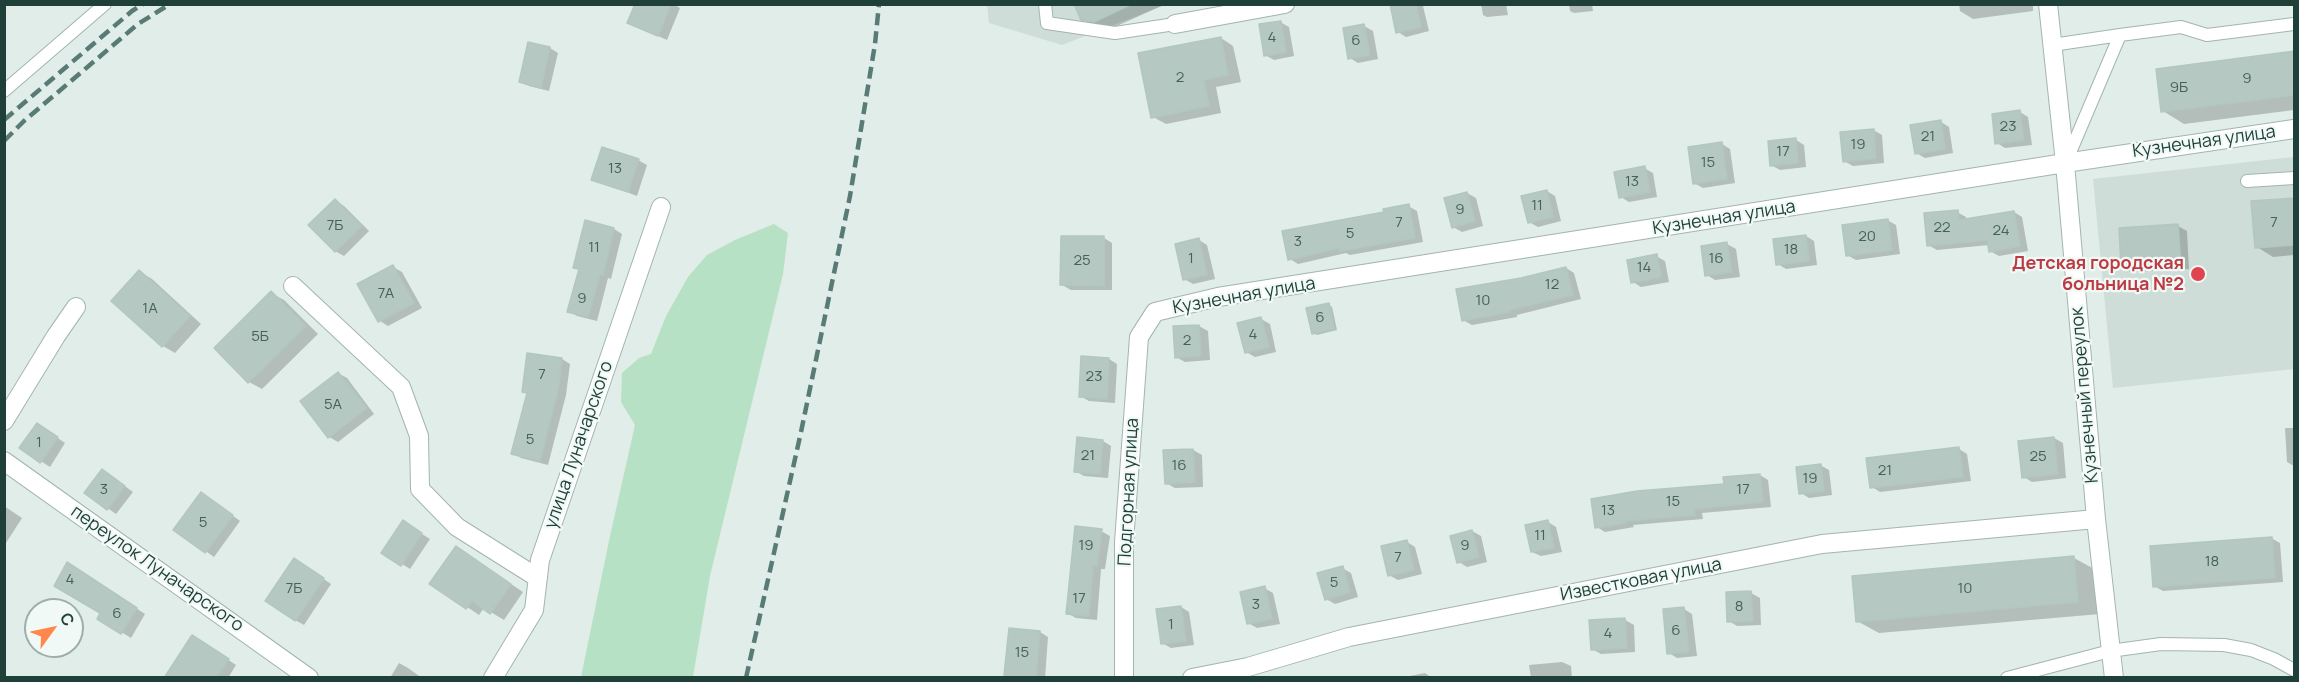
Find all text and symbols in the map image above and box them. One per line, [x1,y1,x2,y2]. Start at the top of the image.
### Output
house number: 4 [1268,29,1276,47]
house number: 6 [1351,32,1361,50]
house number: 2 [1176,69,1184,87]
house number: 9 [2242,70,2252,88]
house number: 9Б [2170,79,2188,97]
house number: 23 [2000,118,2016,136]
street label: Кузнечная улица [2131,121,2277,163]
house number: 21 [1921,128,1935,146]
house number: 19 [1850,136,1866,154]
house number: 17 [1776,143,1790,161]
house number: 15 [1701,154,1715,172]
house number: 13 [608,160,622,178]
house number: 13 [1625,173,1639,191]
street label: Кузнечная улица [1651,196,1797,240]
house number: 11 [1531,197,1543,215]
house number: 9 [1455,201,1465,219]
house number: 7 [1395,214,1403,232]
house number: 7 [2270,214,2278,232]
house number: 7Б [327,217,343,235]
house number: 22 [1933,219,1951,237]
house number: 24 [1992,222,2010,240]
house number: 5 [1346,225,1354,243]
house number: 20 [1858,228,1876,246]
house number: 3 [1294,233,1302,251]
house number: 11 [588,239,600,257]
house number: 18 [1784,241,1798,259]
house number: 1 [1188,250,1194,268]
house number: 16 [1708,250,1724,268]
house number: 25 [1073,252,1091,270]
place label: Детская городская больница №2 [2012,253,2184,296]
house number: 14 [1637,259,1651,277]
marker: Детская городская больница №2 [2189,265,2207,283]
street label: Кузнечная улица [1171,273,1317,319]
house number: 12 [1545,276,1559,294]
house number: 7А [378,285,394,303]
house number: 9 [577,290,587,308]
house number: 10 [1476,292,1490,310]
house number: 1А [142,300,158,318]
street label: Кузнечный переулок [2067,306,2103,484]
house number: 6 [1315,309,1325,327]
house number: 4 [1249,326,1257,344]
house number: 5Б [251,328,269,346]
house number: 2 [1183,332,1191,350]
street label: улица Луначарского [540,358,618,532]
house number: 7 [538,366,546,384]
house number: 23 [1086,368,1102,386]
house number: 5А [324,396,342,414]
street label: Подгорная улица [1114,417,1144,567]
house number: 5 [526,431,534,449]
house number: 1 [36,434,42,452]
house number: 21 [1081,447,1095,465]
house number: 25 [2029,448,2047,466]
house number: 16 [1171,457,1187,475]
house number: 21 [1878,462,1892,480]
house number: 19 [1802,470,1818,488]
house number: 3 [100,481,108,499]
house number: 17 [1736,481,1750,499]
house number: 15 [1666,493,1680,511]
street label: переулок Луначарского [67,501,247,637]
house number: 13 [1601,502,1615,520]
house number: 5 [199,514,207,532]
house number: 11 [1534,527,1546,545]
house number: 19 [1078,537,1094,555]
house number: 9 [1460,537,1470,555]
house number: 7 [1394,549,1402,567]
house number: 18 [2205,553,2219,571]
street label: Известковая улица [1559,554,1723,606]
house number: 4 [66,571,74,589]
house number: 5 [1330,574,1338,592]
house number: 7Б [286,580,302,598]
house number: 10 [1958,580,1972,598]
house number: 17 [1072,590,1086,608]
house number: 3 [1252,596,1260,614]
north arrow [24,598,84,658]
house number: 8 [1735,598,1743,616]
house number: 6 [112,605,122,623]
text: С [55,608,80,630]
house number: 1 [1168,616,1174,634]
house number: 6 [1671,622,1681,640]
house number: 4 [1604,625,1612,643]
house number: 15 [1015,644,1029,662]

